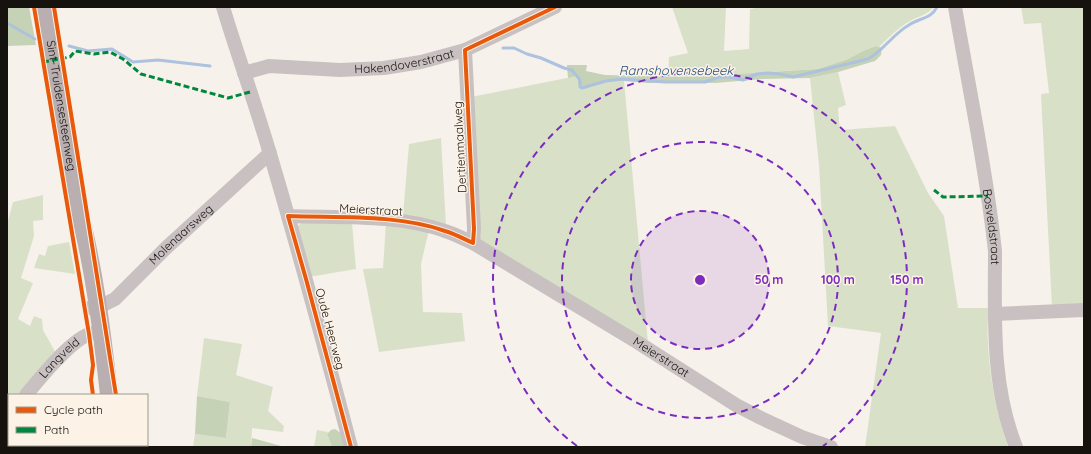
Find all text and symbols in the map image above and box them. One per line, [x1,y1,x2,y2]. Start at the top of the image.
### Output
street label: Sint-Truidensesteenweg [44,39,80,172]
street label: Hakendoverstraat [354,45,456,76]
water label: Ramshovensebeek [619,62,734,78]
street label: Dertienmaalweg [450,101,469,193]
street label: Bosveldstraat [980,188,1003,265]
street label: Meierstraat [339,200,403,219]
street label: Molenaarsweg [146,201,216,268]
text: 50 m [755,272,783,287]
text: 100 m [821,272,855,287]
text: 150 m [890,272,924,287]
centre of rings [693,273,707,287]
street label: Oude Heerweg [312,286,349,371]
street label: Meierstraat [630,333,692,380]
street label: Langveld [35,334,82,381]
legend [8,394,148,446]
text: Cycle path [44,402,103,417]
text: Path [44,422,69,437]

